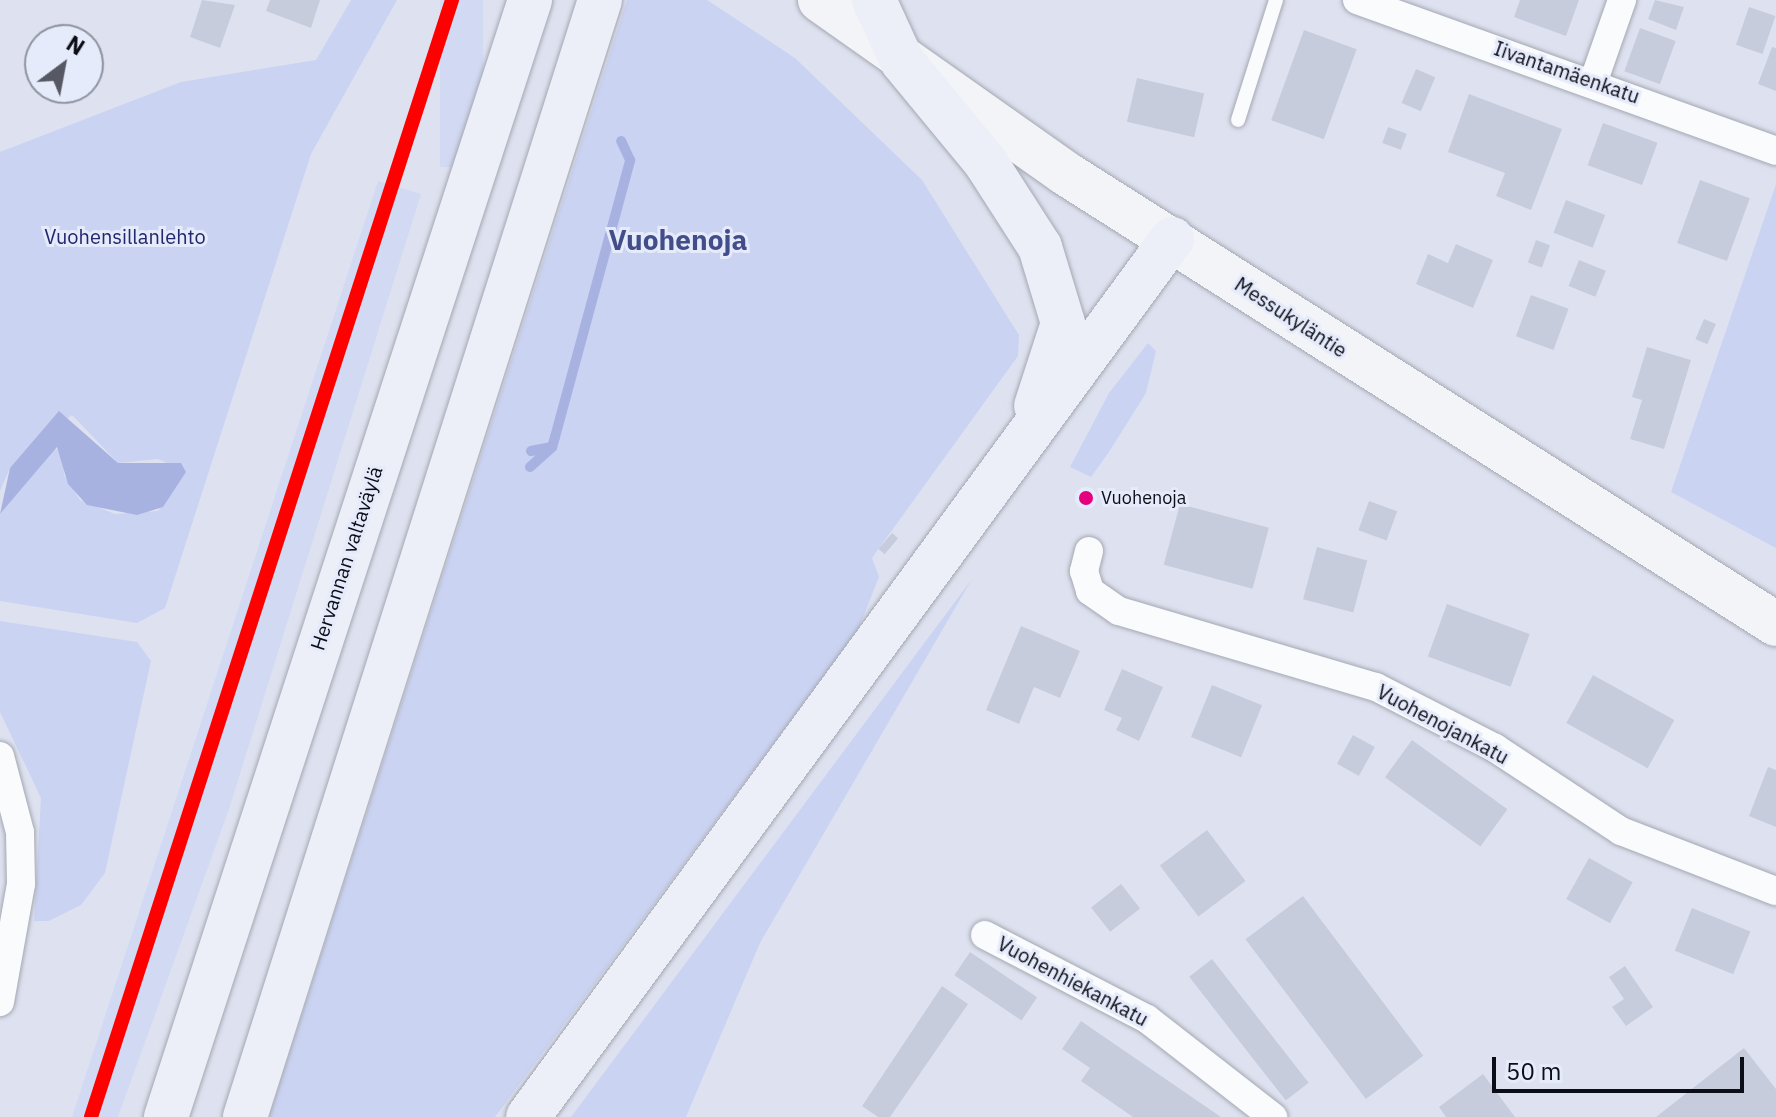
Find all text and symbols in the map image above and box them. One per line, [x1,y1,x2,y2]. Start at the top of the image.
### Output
north arrow [24,24,104,104]
text: N [61,28,90,61]
street label: Iivantamäenkatu [1491,36,1643,108]
district label: Vuohenoja [609,223,747,257]
park label: Vuohensillanlehto [44,224,206,248]
street label: Messukyläntie [1230,272,1352,362]
street label: Hervannan valtaväylä [305,463,387,653]
place label: Vuohenoja [1101,487,1186,509]
marker: Vuohenoja [1078,490,1094,506]
street label: Vuohenojankatu [1373,679,1513,769]
street label: Vuohenhiekankatu [993,931,1153,1031]
scale bar [1496,1041,1748,1091]
text: 50 m [1506,1055,1561,1087]

